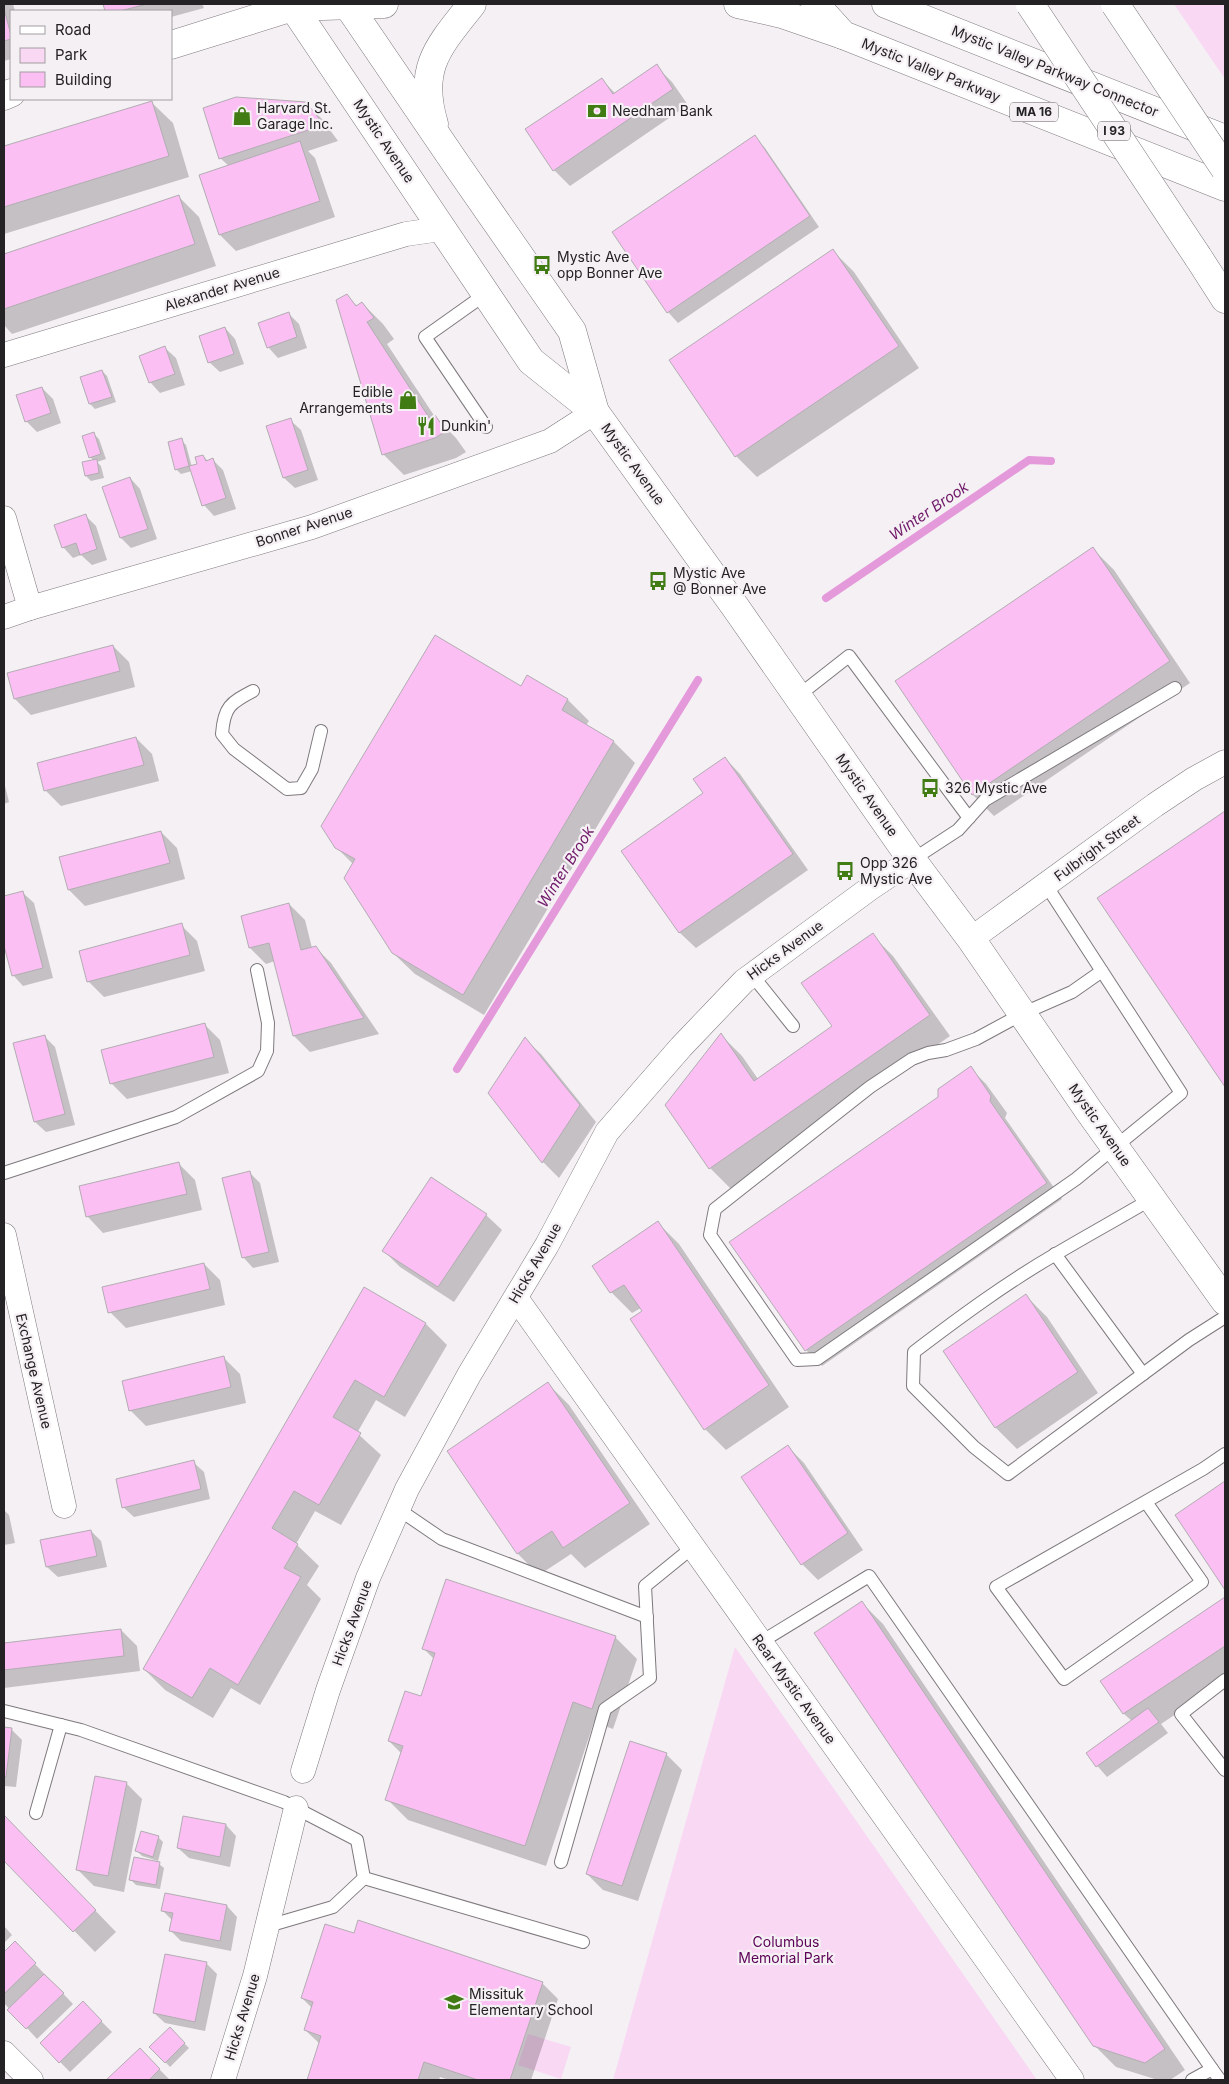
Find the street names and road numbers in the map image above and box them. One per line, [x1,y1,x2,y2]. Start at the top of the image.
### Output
street label: Mystic Valley Parkway Connector [949,21,1161,120]
street label: Mystic Valley Parkway [859,34,1003,105]
street label: Mystic Avenue [350,96,419,186]
road number: MA 16 [1010,102,1058,121]
road number: I 93 [1098,122,1130,140]
street label: Alexander Avenue [162,263,282,314]
street label: Mystic Avenue [598,419,669,508]
street label: Bonner Avenue [253,503,354,550]
street label: Mystic Avenue [833,750,902,839]
street label: Fulbright Street [1051,811,1143,884]
street label: Hicks Avenue [743,916,826,983]
street label: Mystic Avenue [1066,1080,1135,1169]
street label: Hicks Avenue [505,1220,564,1306]
street label: Exchange Avenue [13,1311,56,1430]
street label: Hicks Avenue [328,1578,375,1668]
street label: Rear Mystic Avenue [749,1631,840,1747]
street label: Hicks Avenue [220,1971,263,2062]

